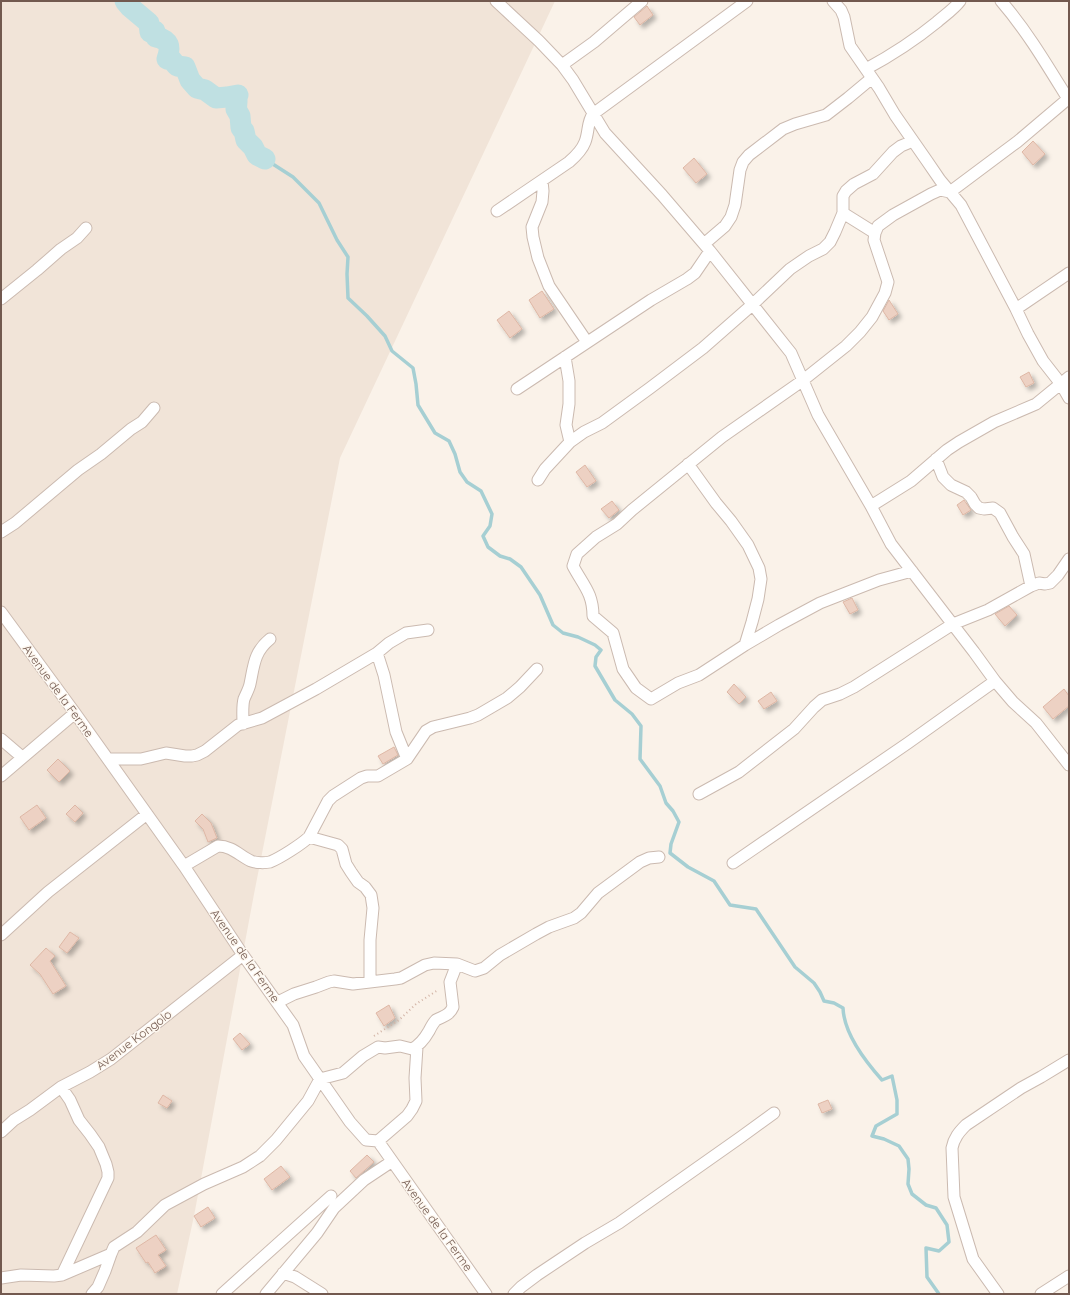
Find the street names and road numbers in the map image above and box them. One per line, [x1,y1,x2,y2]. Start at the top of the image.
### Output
street label: Avenue de la Ferme [20,642,97,740]
street label: Avenue de la Ferme [208,906,283,1006]
street label: Avenue Kongolo [93,1006,174,1073]
street label: Avenue de la Ferme [399,1176,476,1274]

